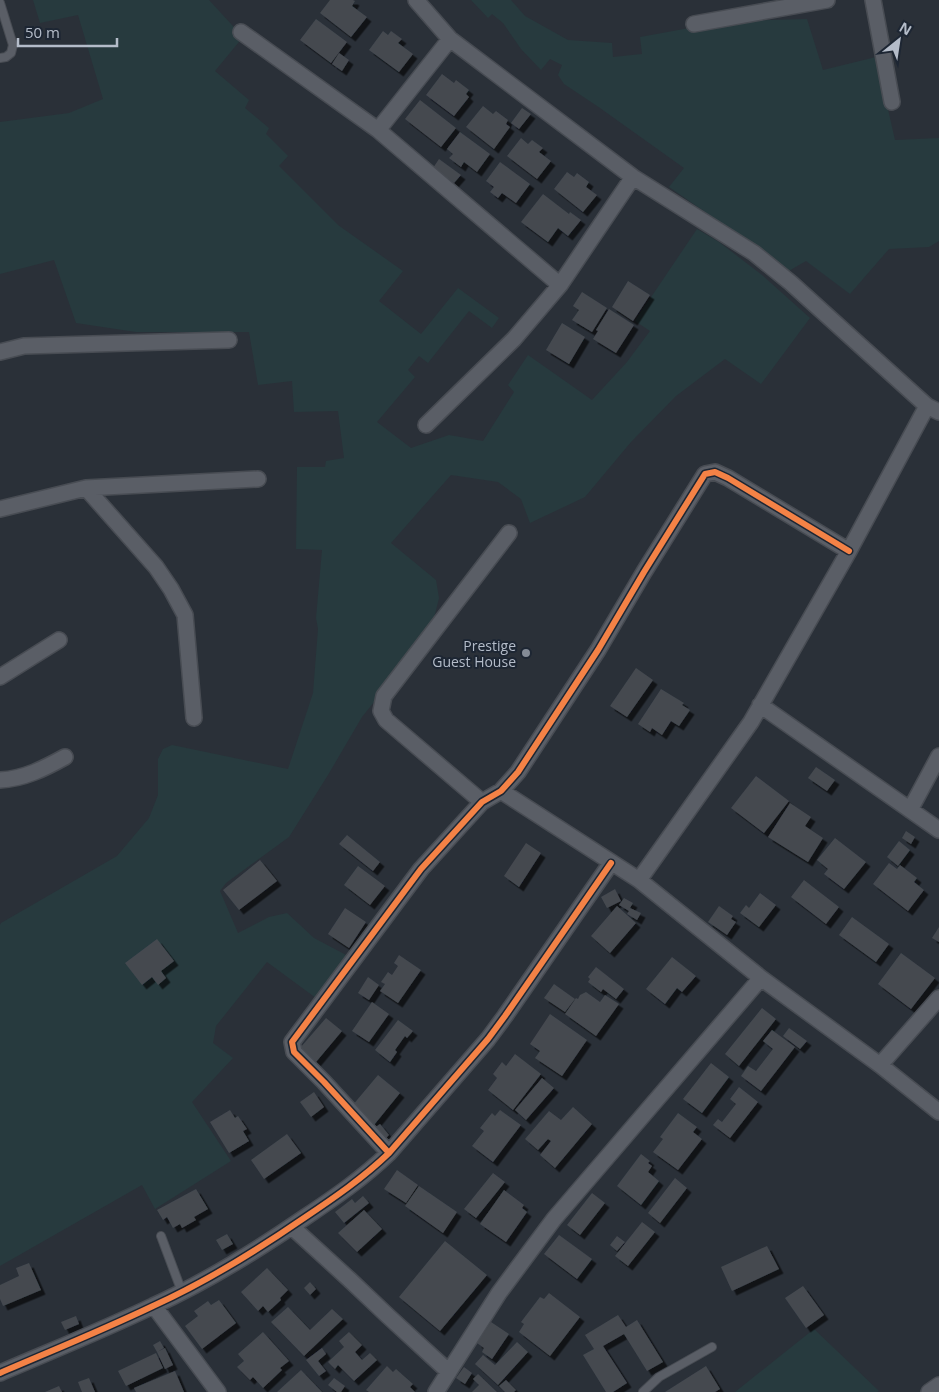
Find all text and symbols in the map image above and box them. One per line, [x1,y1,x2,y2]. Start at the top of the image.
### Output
scale bar [18,15,116,47]
north arrow [874,15,924,65]
text: N [896,17,915,39]
text: 50 m [25,22,60,42]
place label: Prestige Guest House [432,636,516,671]
marker: Prestige Guest House [520,647,532,659]

